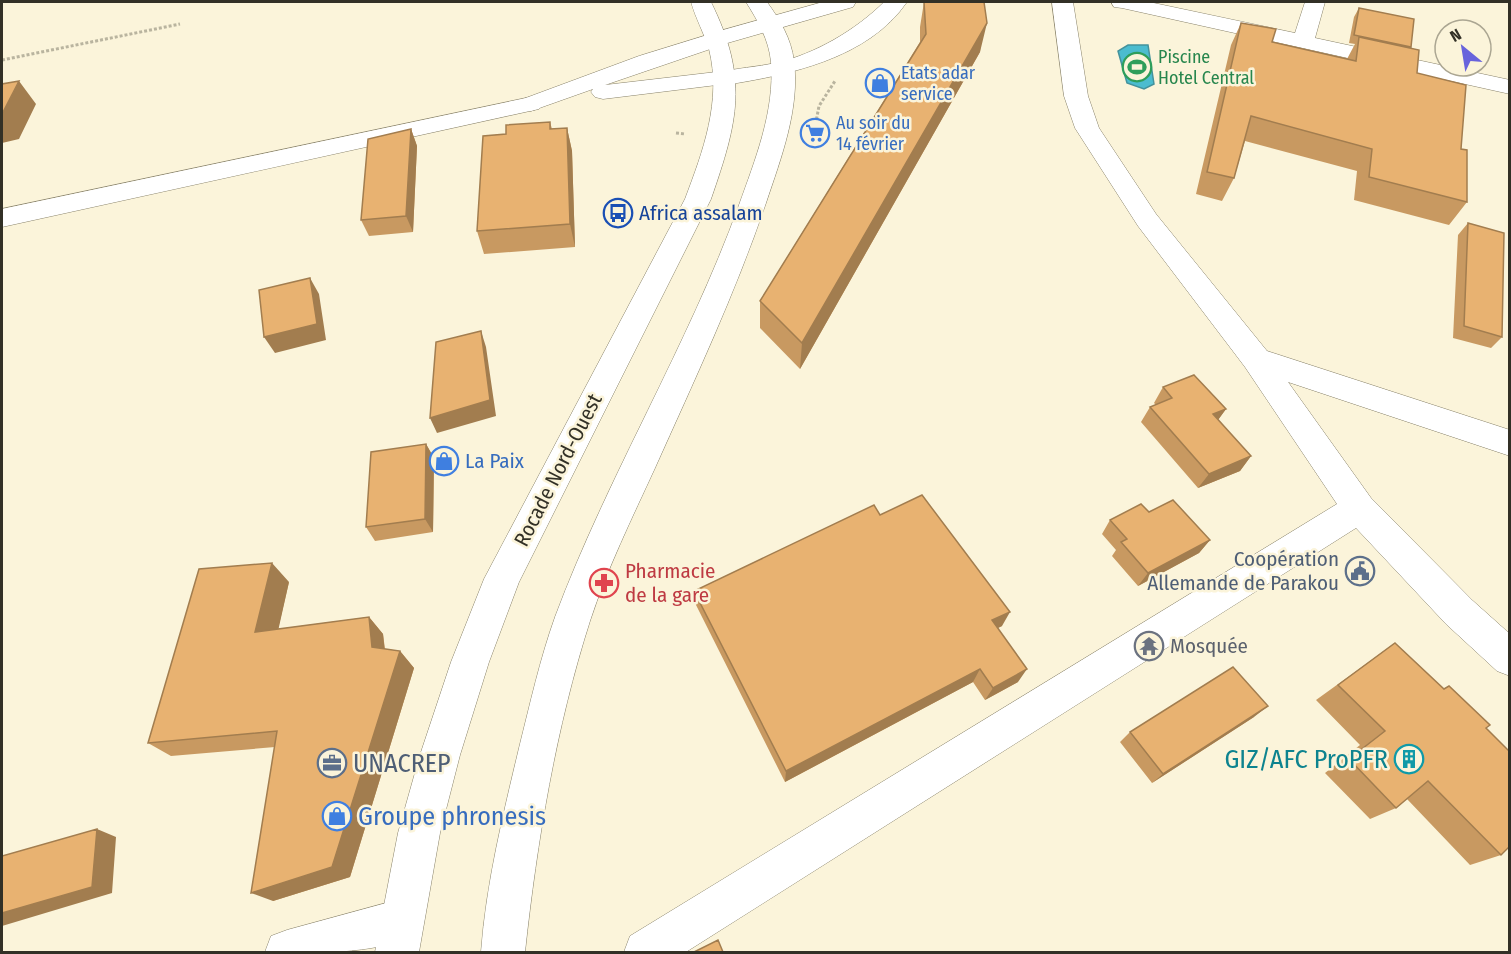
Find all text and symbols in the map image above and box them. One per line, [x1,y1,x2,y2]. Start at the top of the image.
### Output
north arrow [1433,18,1493,78]
text: N [1447,25,1465,46]
place label: Piscine Hotel Central [1158,46,1254,89]
sports icon: Piscine Hotel Central [1121,51,1153,83]
place label: Etats adar service [901,62,976,105]
shop icon: Etats adar service [864,67,896,99]
place label: Au soir du 14 février [836,112,910,155]
supermarket icon: Au soir du 14 février [799,117,831,149]
bus stop icon: Africa assalam [602,197,634,229]
place label: Africa assalam [639,200,763,226]
street label: Rocade Nord-Ouest [508,389,608,551]
shop icon: La Paix [428,445,460,477]
place label: La Paix [465,448,525,474]
place label: Coopération Allemande de Parakou [1147,546,1339,596]
public building icon: Coopération Allemande de Parakou [1344,555,1376,587]
place label: Pharmacie de la gare [625,558,715,608]
pharmacy icon: Pharmacie de la gare [588,567,620,599]
temple icon: Mosquée [1133,630,1165,662]
place label: Mosquée [1170,633,1248,659]
building icon: GIZ/AFC ProPFR [1393,743,1425,775]
place label: GIZ/AFC ProPFR [1224,744,1388,775]
office icon: UNACREP [316,747,348,779]
place label: UNACREP [353,748,451,779]
shop icon: Groupe phronesis [321,800,353,832]
place label: Groupe phronesis [358,801,546,832]

